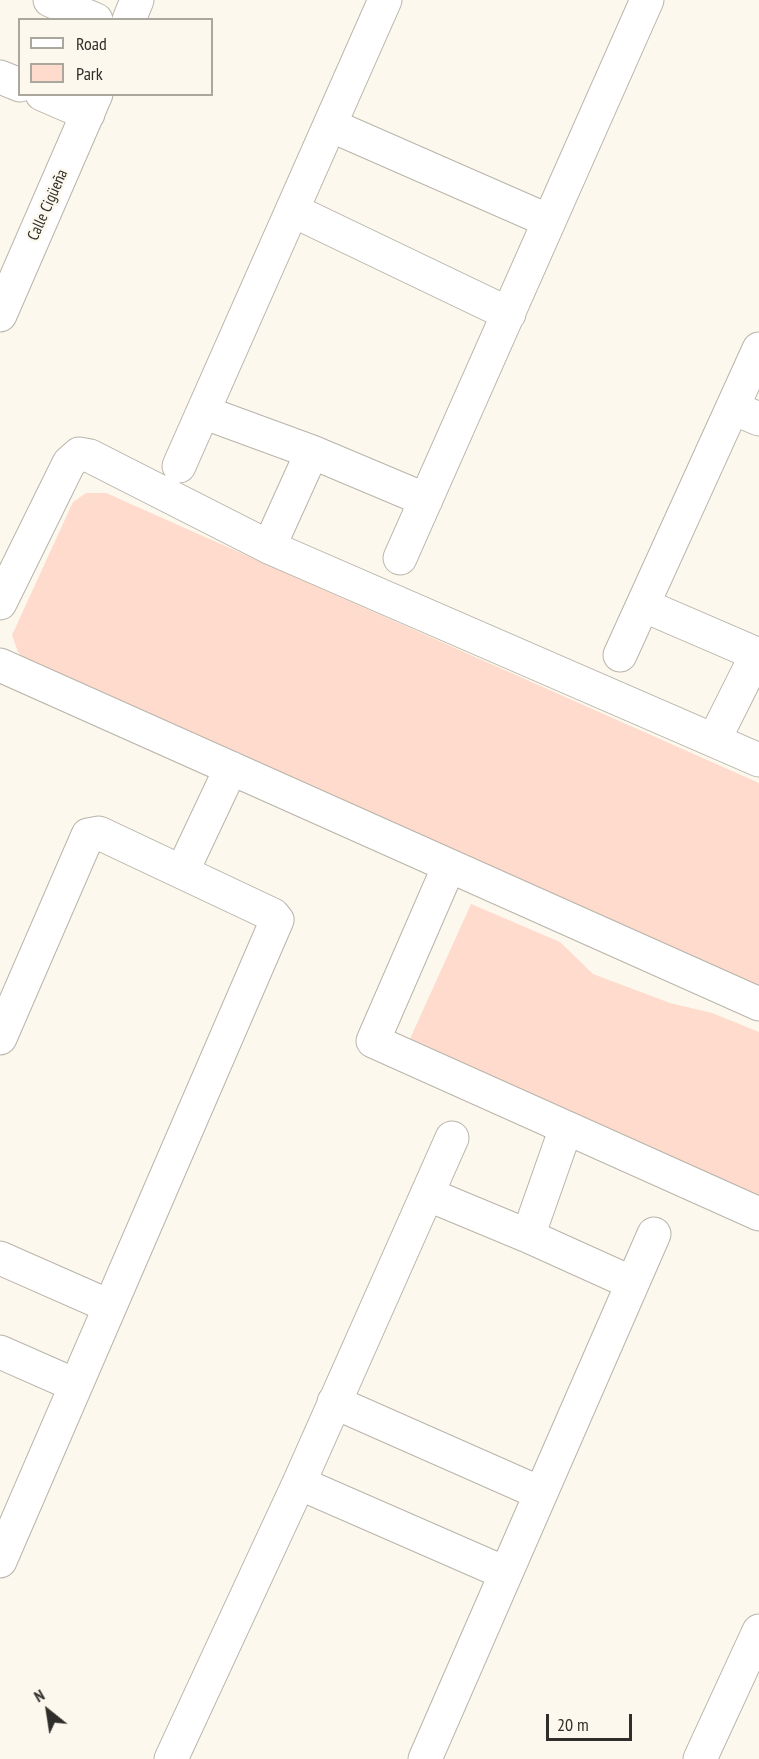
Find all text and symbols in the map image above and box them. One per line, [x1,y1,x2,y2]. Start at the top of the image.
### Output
legend [18,18,213,96]
text: Road [76,32,107,55]
text: Park [76,62,103,85]
street label: Calle Cigüeña [24,167,72,243]
north arrow [18,1681,78,1741]
text: N [30,1685,48,1706]
scale bar [549,1702,634,1740]
text: 20 m [557,1713,589,1736]

